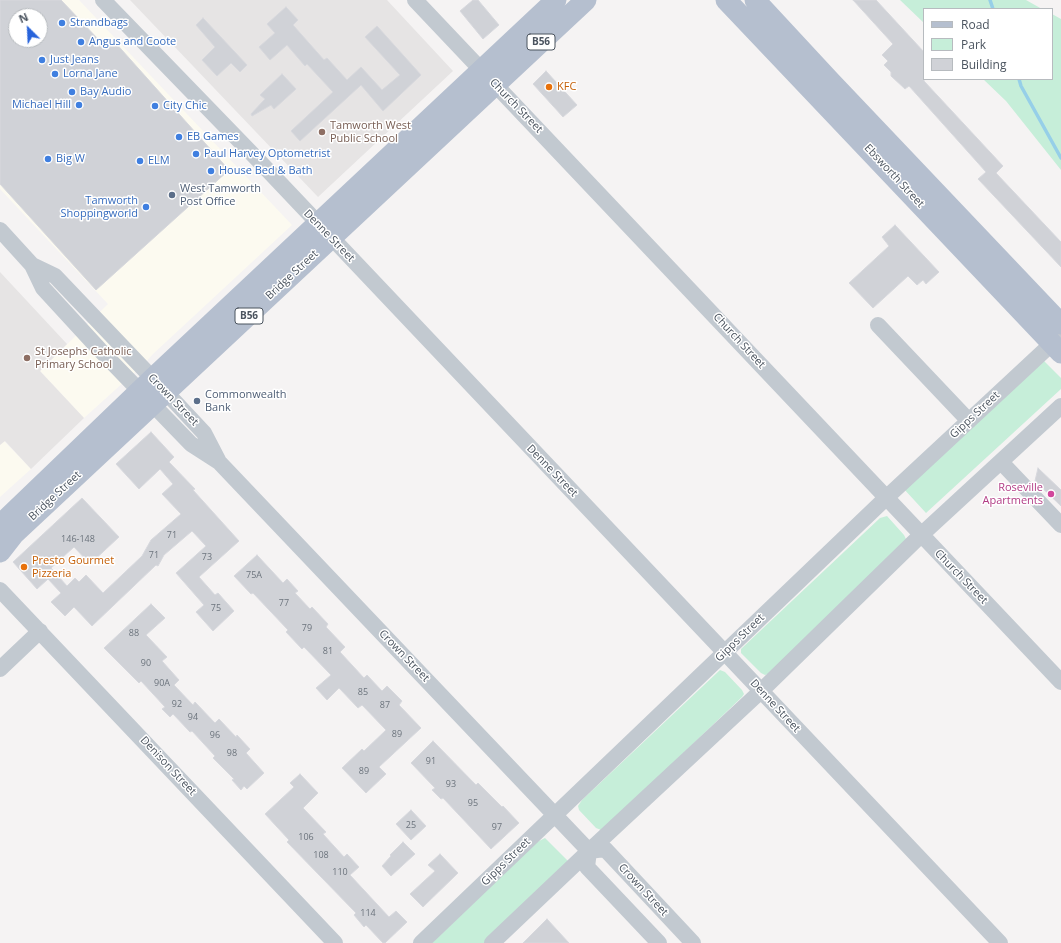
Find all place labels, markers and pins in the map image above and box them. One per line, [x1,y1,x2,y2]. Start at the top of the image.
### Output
place label: Strandbags [70,16,128,30]
marker: Strandbags [57,18,67,28]
place label: Angus and Coote [89,35,176,49]
marker: Angus and Coote [76,37,86,47]
place label: Just Jeans [50,53,99,67]
marker: Just Jeans [37,55,47,65]
place label: Lorna Jane [63,67,118,81]
marker: Lorna Jane [50,69,60,79]
place label: KFC [557,80,576,94]
marker: KFC [544,82,554,92]
place label: Bay Audio [80,85,131,99]
marker: Bay Audio [67,87,77,97]
place label: Michael Hill [12,98,71,112]
place label: City Chic [163,99,207,113]
marker: Michael Hill [74,100,84,110]
marker: City Chic [150,101,160,111]
place label: Tamworth West Public School [330,119,411,145]
marker: Tamworth West Public School [317,127,327,137]
place label: EB Games [187,130,239,144]
marker: EB Games [174,132,184,142]
place label: Paul Harvey Optometrist [204,147,330,161]
marker: Paul Harvey Optometrist [191,149,201,159]
place label: Big W [56,152,85,166]
marker: Big W [43,154,53,164]
place label: ELM [148,154,170,168]
marker: ELM [135,156,145,166]
place label: House Bed & Bath [219,164,312,178]
marker: House Bed & Bath [206,166,216,176]
place label: West Tamworth Post Office [180,182,261,208]
marker: West Tamworth Post Office [167,190,177,200]
place label: Tamworth Shoppingworld [61,194,138,220]
marker: Tamworth Shoppingworld [141,202,151,212]
place label: St Josephs Catholic Primary School [35,345,132,371]
marker: St Josephs Catholic Primary School [22,353,32,363]
place label: Commonwealth Bank [205,388,287,414]
marker: Commonwealth Bank [192,396,202,406]
place label: Roseville Apartments [983,481,1043,507]
marker: Roseville Apartments [1046,489,1056,499]
place label: Presto Gourmet Pizzeria [32,554,114,580]
marker: Presto Gourmet Pizzeria [19,562,29,572]

